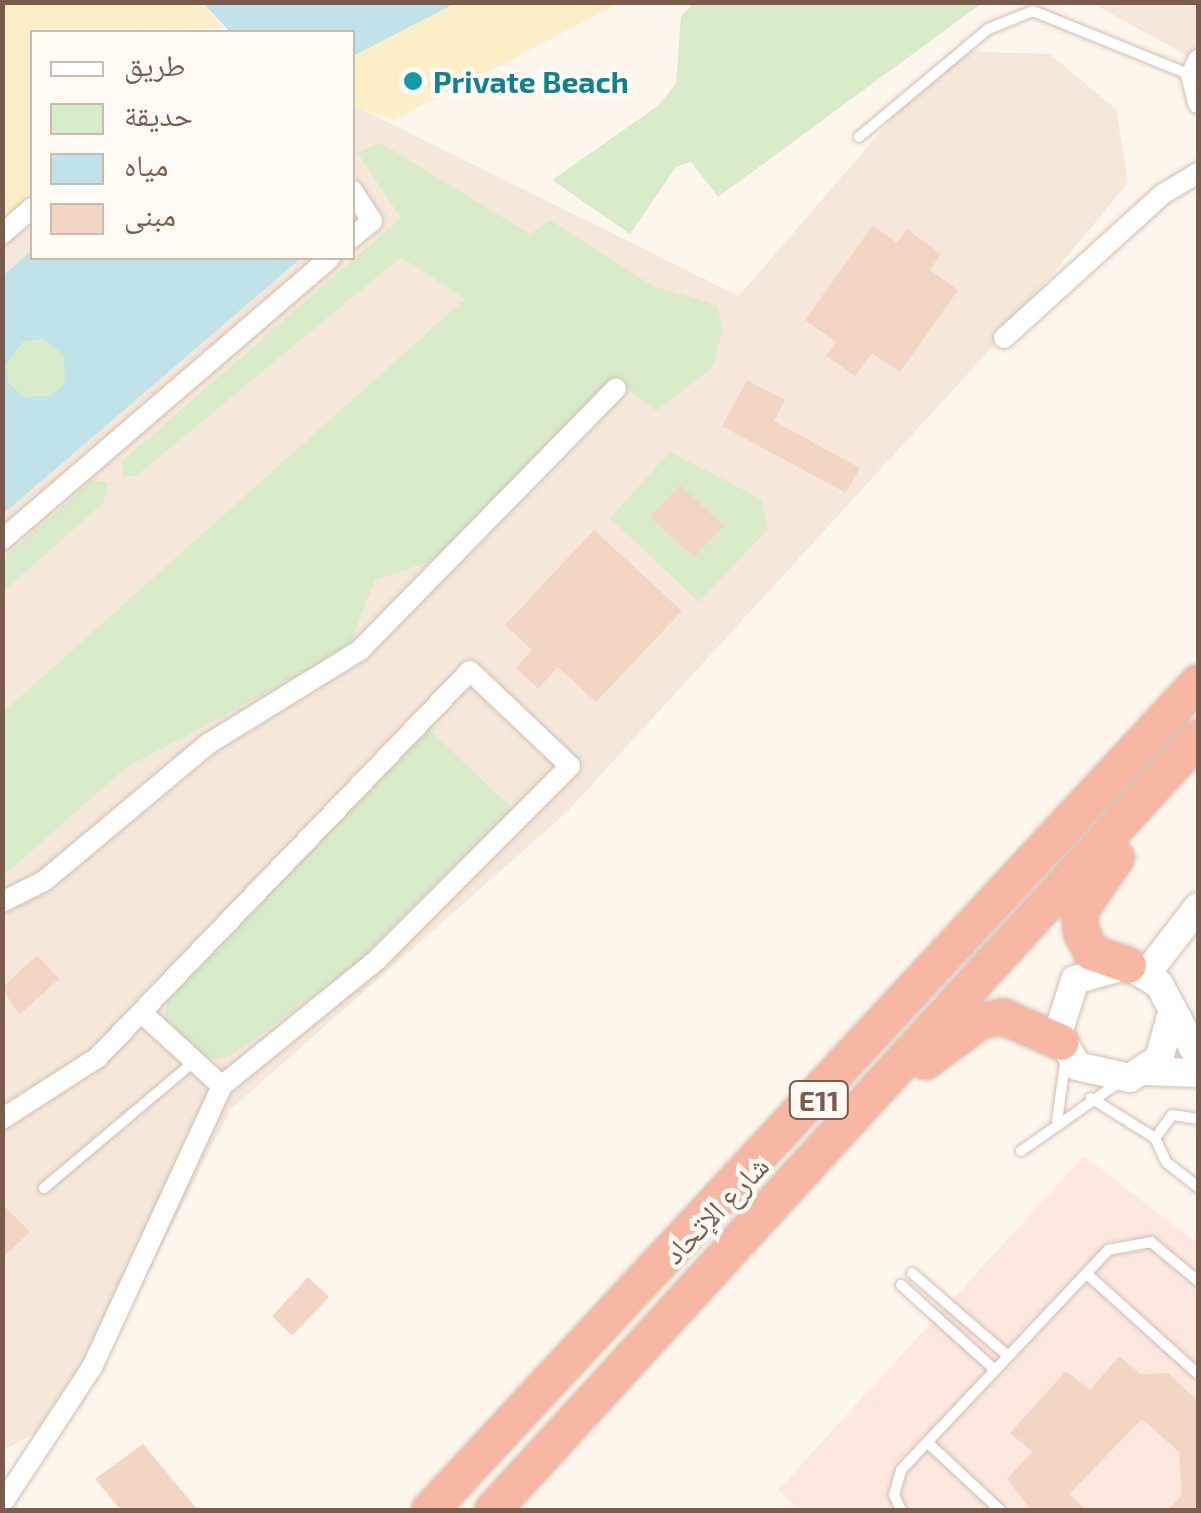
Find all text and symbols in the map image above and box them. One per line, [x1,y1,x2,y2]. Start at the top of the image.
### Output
legend [30,30,355,260]
text: طريق [124,46,185,82]
place label: Private Beach [433,63,629,99]
marker: Private Beach [402,70,424,92]
text: حديقة [124,96,193,132]
text: مياه [124,146,168,182]
text: مبنى [124,196,176,232]
road number: E11 [786,1077,852,1123]
street label: شارع الإتحاد [655,1147,775,1271]

